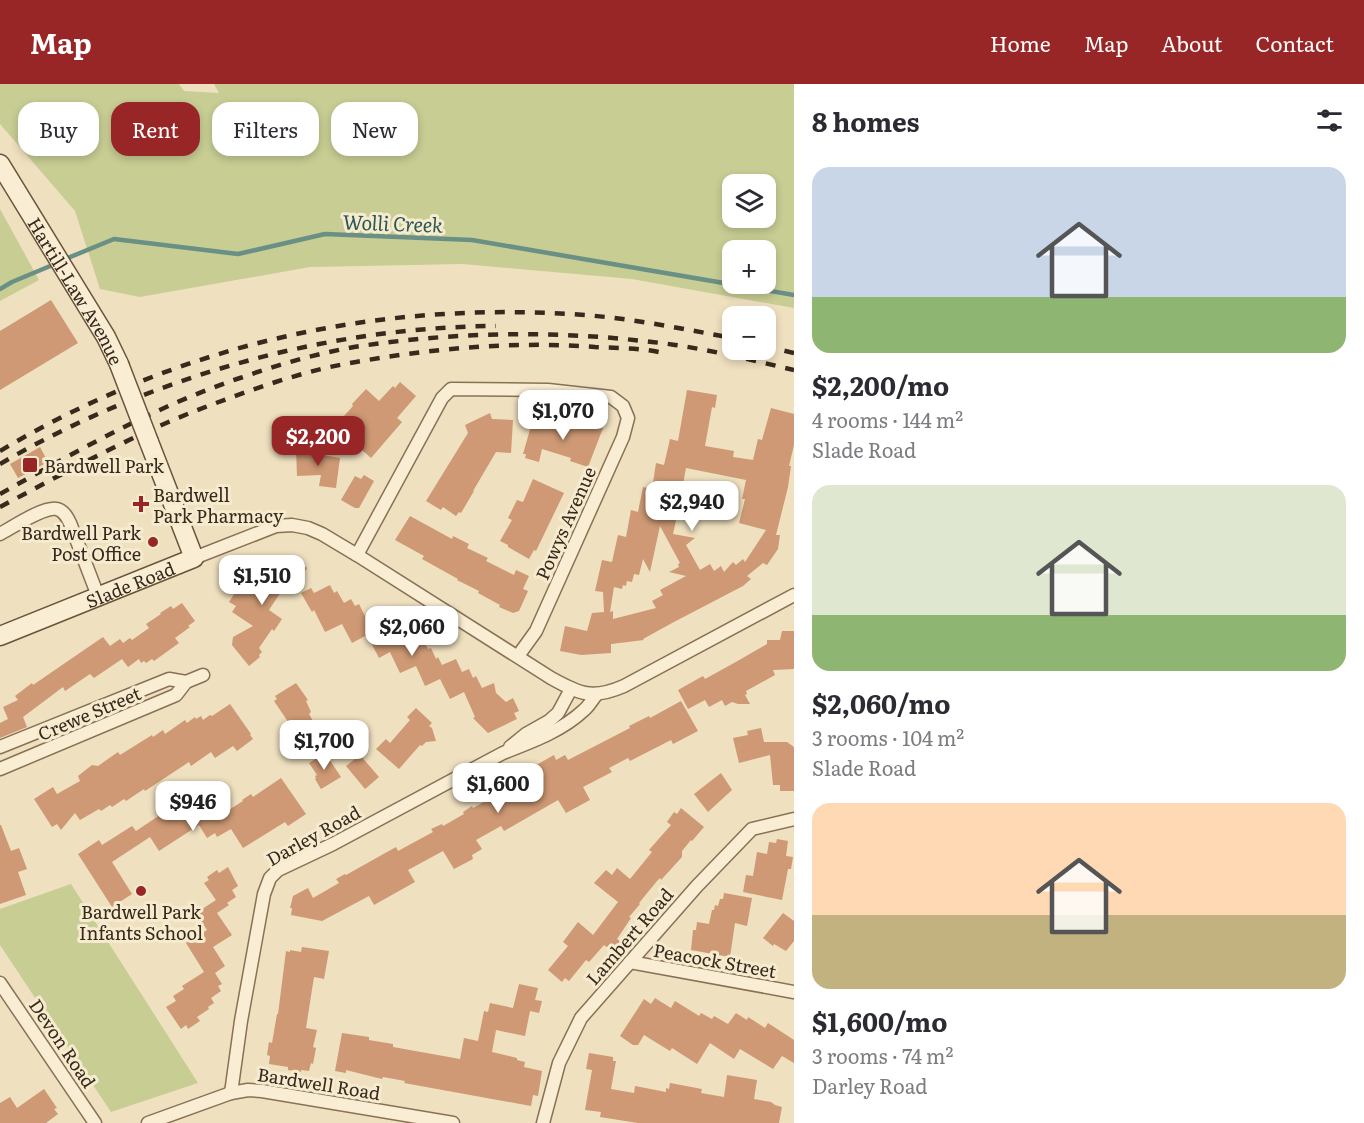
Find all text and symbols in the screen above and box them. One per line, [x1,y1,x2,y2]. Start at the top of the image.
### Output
text: Map [30,21,92,63]
text: Home [990,27,1051,58]
text: Map [1084,27,1128,58]
text: About [1161,27,1223,58]
text: Contact [1256,27,1334,58]
text: 8 homes [812,101,920,140]
chip: Buy [18,102,99,156]
chip: Rent [111,102,200,156]
chip: Filters [212,102,319,156]
chip: New [331,102,418,156]
icon: filters [1313,104,1346,137]
map controls [722,174,776,360]
button: layers [722,174,776,228]
water label: Wolli Creek [342,205,444,239]
icon: home [1025,206,1133,314]
street label: Hartill-Law Avenue [22,212,131,369]
button: + [722,240,776,294]
button: − [722,306,776,360]
text: $2,200/mo [812,365,949,404]
pin: $1,070 [514,390,612,441]
text: $1,070 [532,394,594,424]
text: 4 rooms · 144 m² [812,404,963,434]
pin: $2,200 [269,416,367,467]
text: $2,200 [286,420,350,450]
text: Slade Road [812,434,916,464]
place label: Bardwell Park [44,452,165,479]
marker: Bardwell Park [21,456,39,474]
street label: Powys Avenue [528,462,602,584]
place label: Bardwell Park Pharmacy [153,481,284,529]
pin: $2,940 [643,481,741,532]
text: $2,940 [660,485,724,515]
marker: Bardwell Park Pharmacy [134,497,148,511]
place label: Bardwell Park Post Office [21,519,142,567]
icon: home [1025,524,1133,632]
marker: Bardwell Park Post Office [146,535,160,549]
street label: Slade Road [81,554,179,614]
pin: $1,510 [213,555,311,606]
text: $1,510 [233,559,291,589]
pin: $2,060 [363,606,461,657]
text: $2,060 [379,610,445,640]
street label: Crewe Street [33,679,145,747]
text: $2,060/mo [812,683,951,722]
pin: $1,700 [275,720,373,771]
text: 3 rooms · 104 m² [812,722,964,752]
text: $1,700 [294,724,354,754]
text: Slade Road [812,752,916,782]
pin: $1,600 [449,763,547,814]
text: $1,600 [466,767,530,797]
pin: $946 [157,781,229,832]
text: $946 [169,785,217,815]
street label: Darley Road [261,798,365,872]
icon: home [1025,842,1133,950]
street label: Lambert Road [579,881,679,991]
marker: Bardwell Park Infants School [134,884,148,898]
place label: Bardwell Park Infants School [79,898,203,946]
street label: Peacock Street [652,936,779,984]
street label: Devon Road [23,993,103,1093]
text: $1,600/mo [812,1001,947,1040]
text: 3 rooms · 74 m² [812,1040,953,1070]
street label: Bardwell Road [256,1060,382,1106]
text: Darley Road [812,1070,928,1100]

